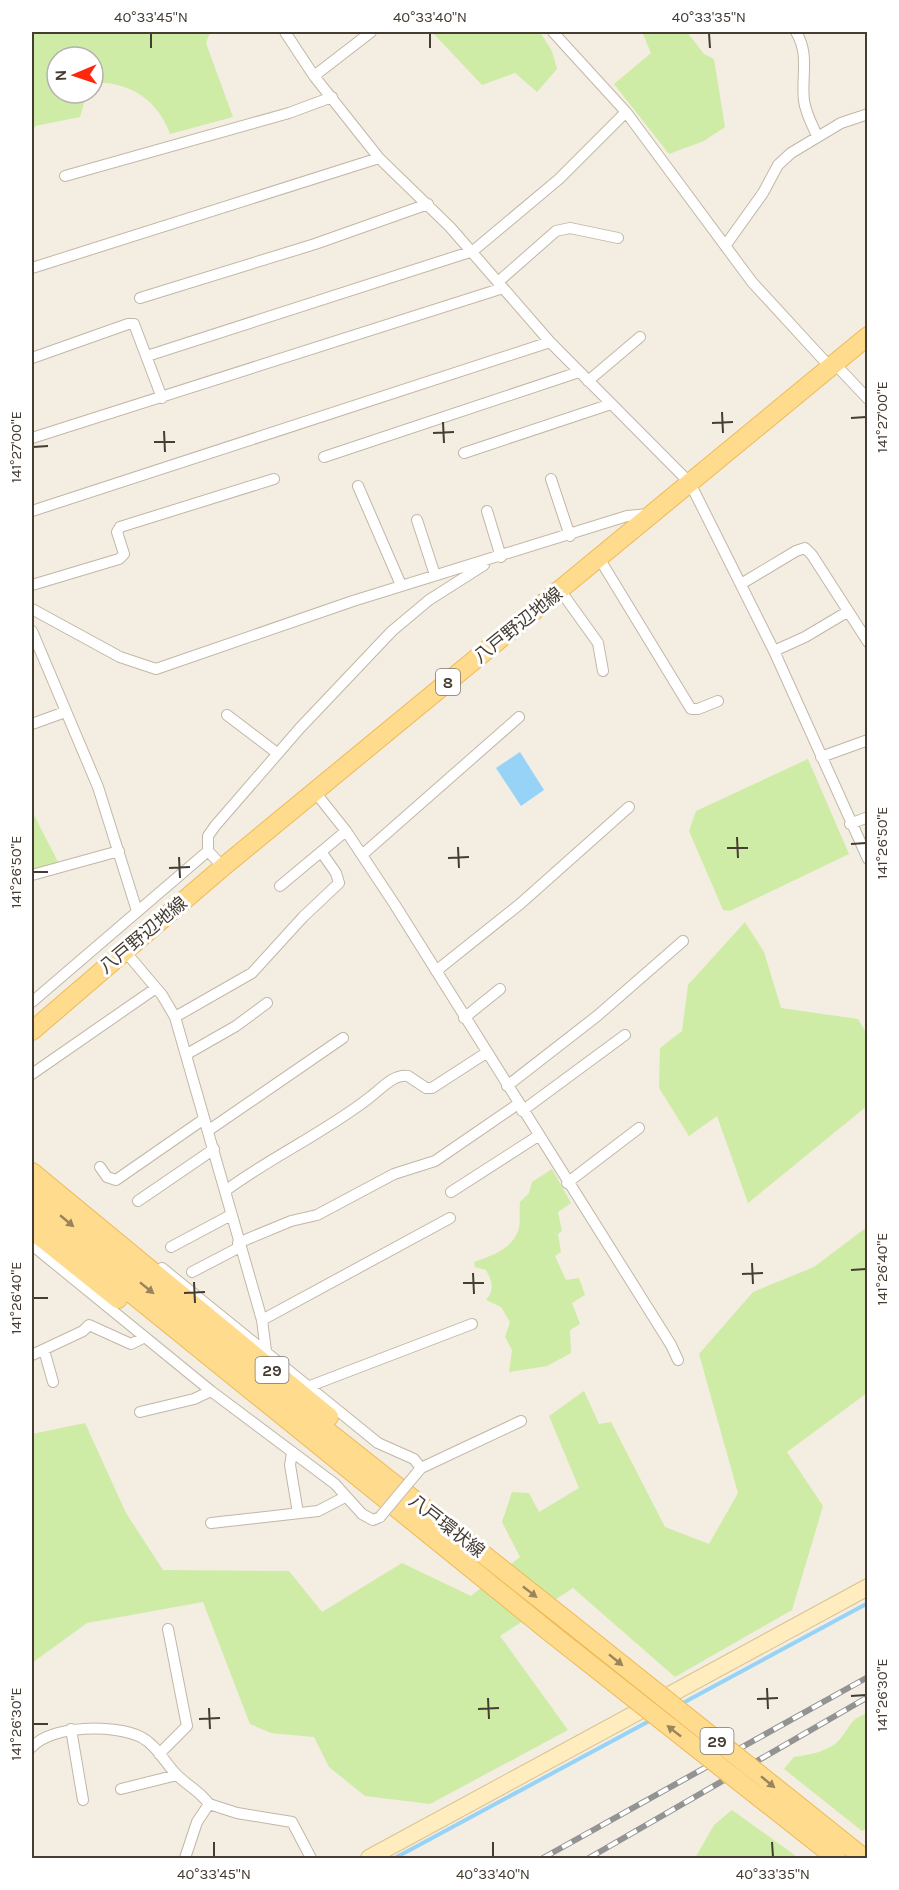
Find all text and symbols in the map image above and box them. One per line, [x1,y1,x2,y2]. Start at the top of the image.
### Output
text: 40°33'45"N [114,8,188,26]
text: 40°33'40"N [393,8,467,26]
text: 40°33'35"N [672,8,746,26]
north arrow [45,45,105,105]
text: N [51,69,70,82]
text: 141°27'00"E [873,381,891,453]
text: 141°27'00"E [7,411,25,483]
street label: 八戸野辺地線 [469,582,567,668]
road number: 8 [436,669,460,695]
text: 141°26'50"E [873,806,891,880]
text: 141°26'50"E [7,835,25,909]
street label: 八戸野辺地線 [95,892,191,978]
one-way arrow [59,1214,74,1227]
text: 141°26'40"E [873,1233,891,1306]
text: 141°26'40"E [7,1262,25,1335]
one-way arrow [140,1281,155,1293]
road number: 29 [256,1357,288,1383]
street label: 八戸環状線 [405,1490,489,1562]
one-way arrow [522,1585,538,1598]
one-way arrow [608,1653,623,1666]
text: 141°26'30"E [873,1658,891,1732]
text: 141°26'30"E [7,1687,25,1761]
one-way arrow [667,1726,682,1738]
road number: 29 [700,1728,734,1754]
one-way arrow [760,1776,775,1788]
text: 40°33'45"N [177,1865,251,1883]
text: 40°33'40"N [456,1865,530,1883]
text: 40°33'35"N [736,1865,810,1883]

